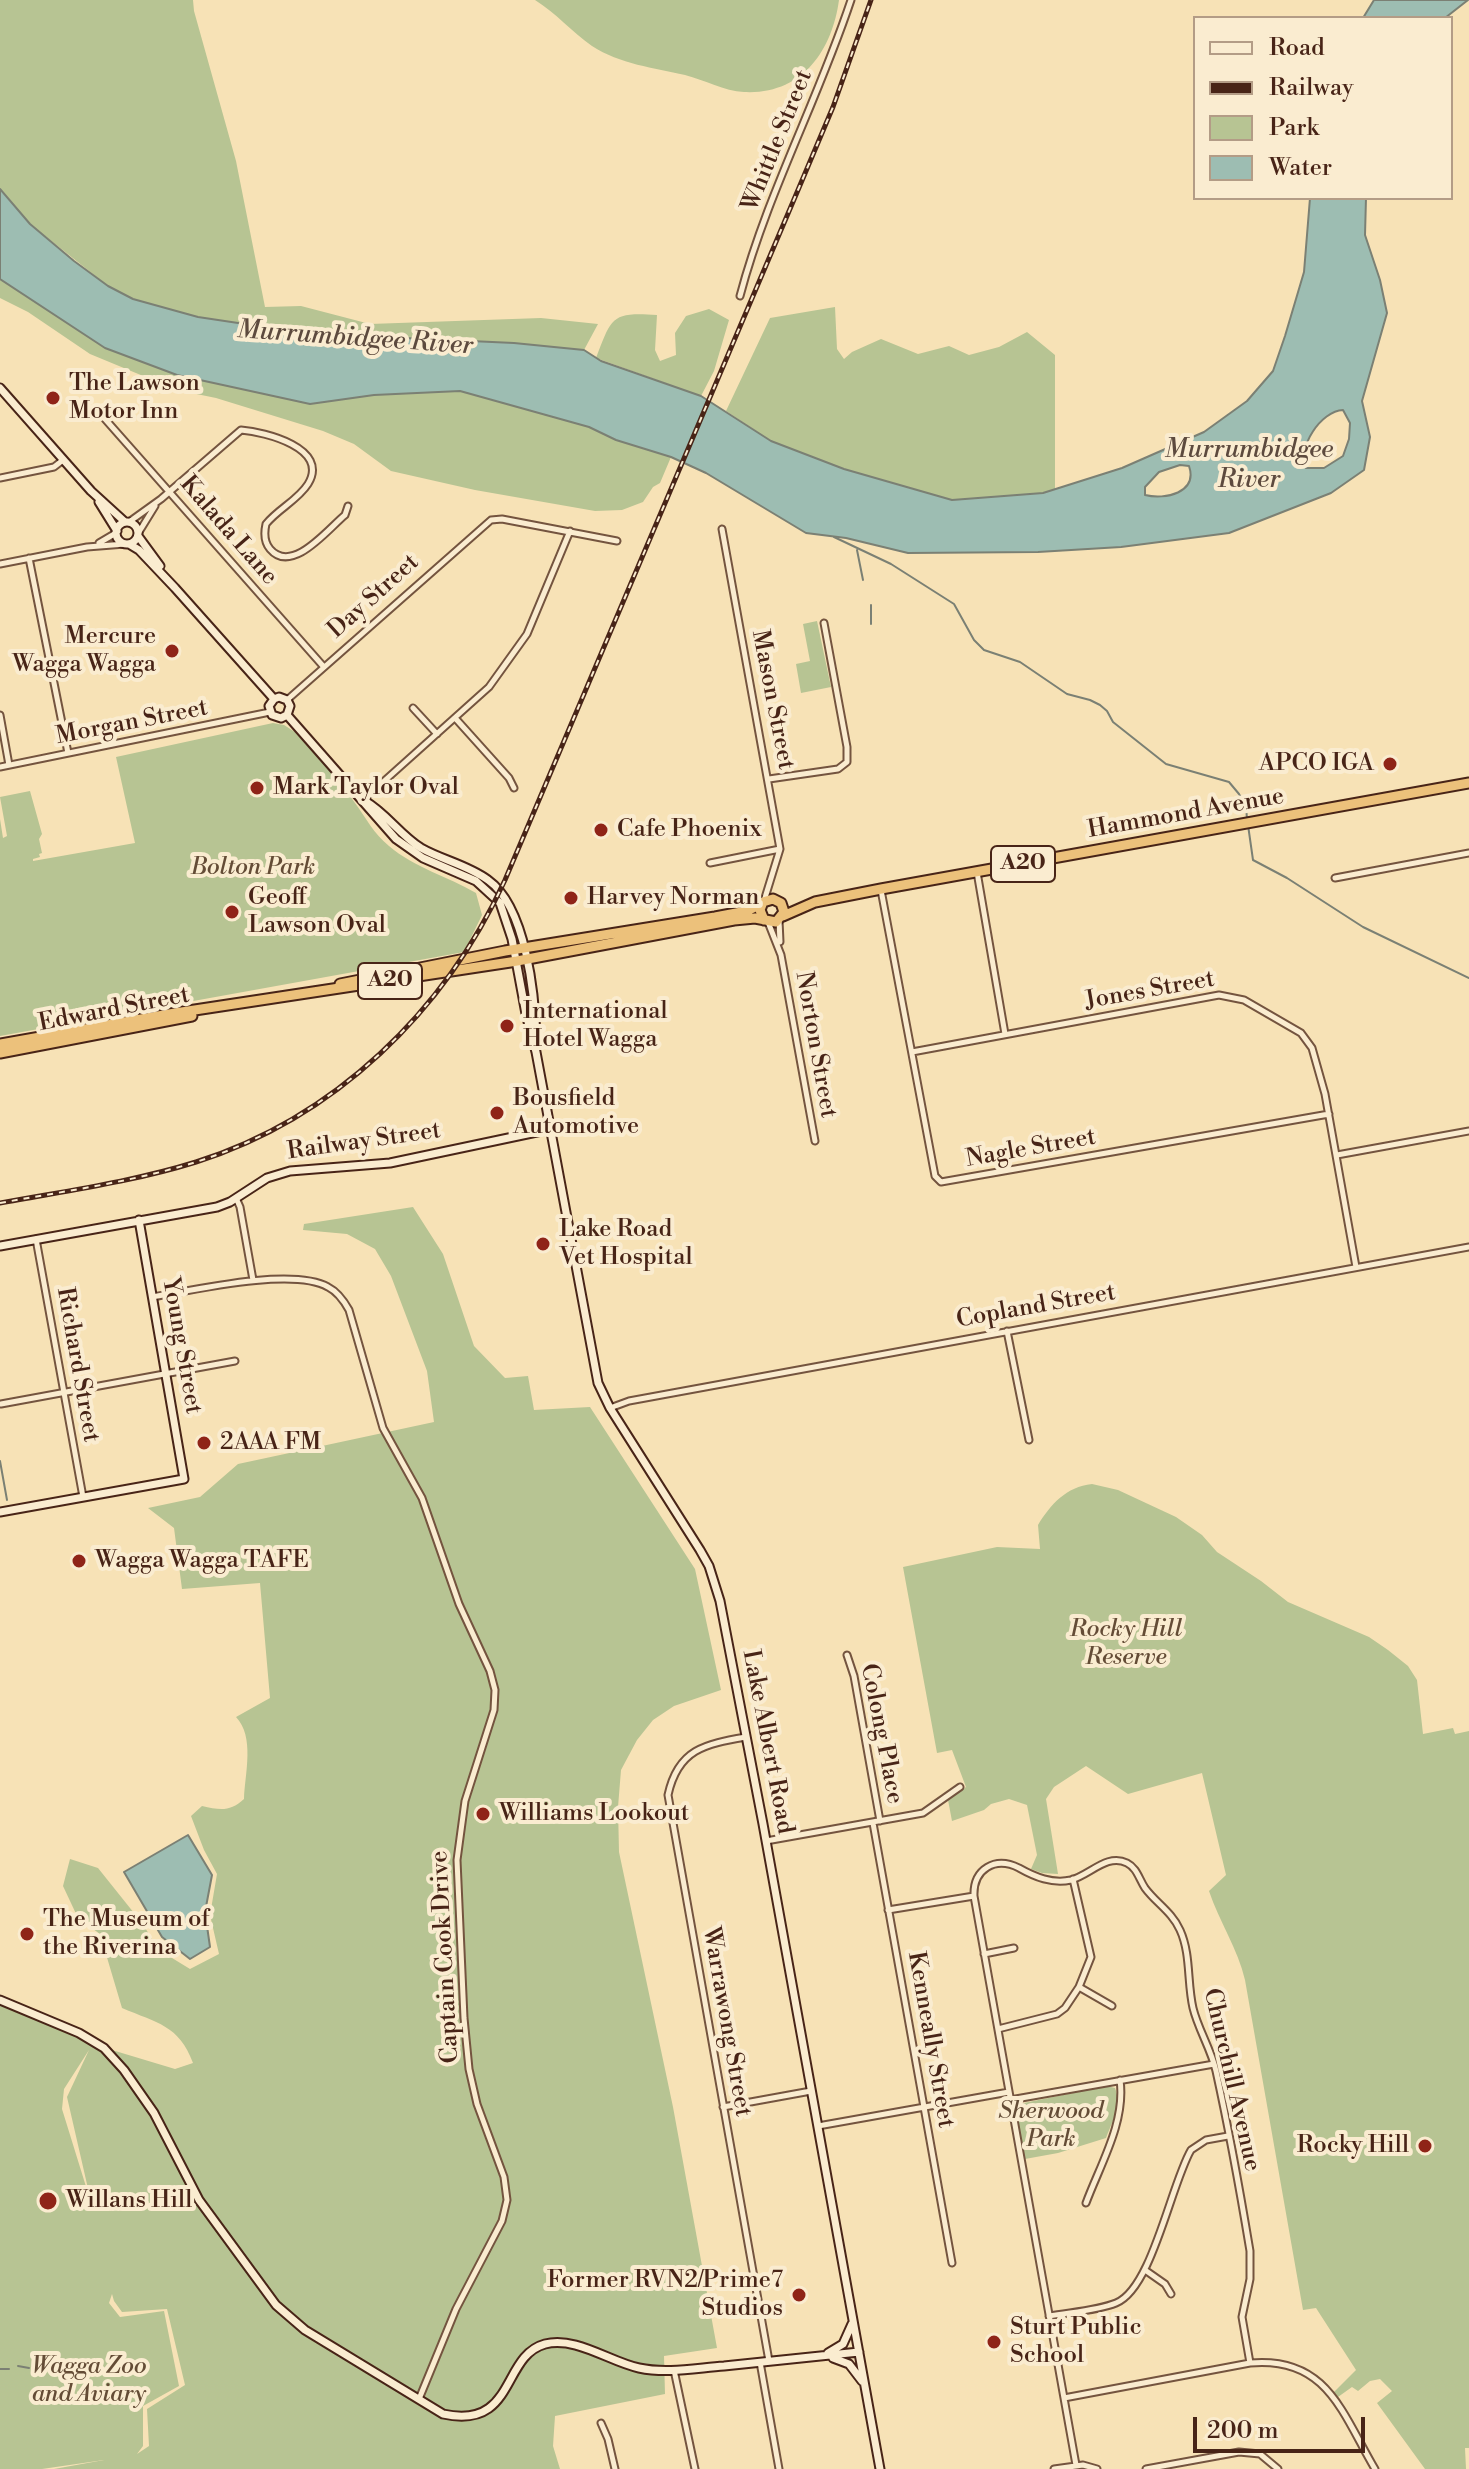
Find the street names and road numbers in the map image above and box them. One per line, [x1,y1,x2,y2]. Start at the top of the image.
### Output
street label: Whittle Street [736,66,820,216]
street label: Kalada Lane [173,471,283,591]
street label: Day Street [323,549,425,645]
street label: Mason Street [744,628,800,772]
street label: Morgan Street [54,694,210,752]
street label: Hammond Avenue [1086,783,1286,845]
road number: A20 [991,846,1055,882]
road number: A20 [358,963,422,999]
street label: Jones Street [1083,965,1217,1017]
street label: Norton Street [788,970,842,1120]
street label: Edward Street [36,981,192,1039]
street label: Railway Street [285,1117,443,1167]
street label: Nagle Street [964,1123,1098,1175]
street label: Young Street [155,1276,207,1416]
street label: Copland Street [954,1279,1118,1335]
street label: Richard Street [49,1285,105,1445]
street label: Lake Albert Road [735,1648,799,1836]
street label: Colong Place [853,1661,909,1807]
street label: Captain Cook Drive [426,1850,466,2064]
street label: Warrawong Street [695,1925,757,2119]
street label: Kenneally Street [900,1950,960,2130]
street label: Churchill Avenue [1196,1986,1266,2174]

